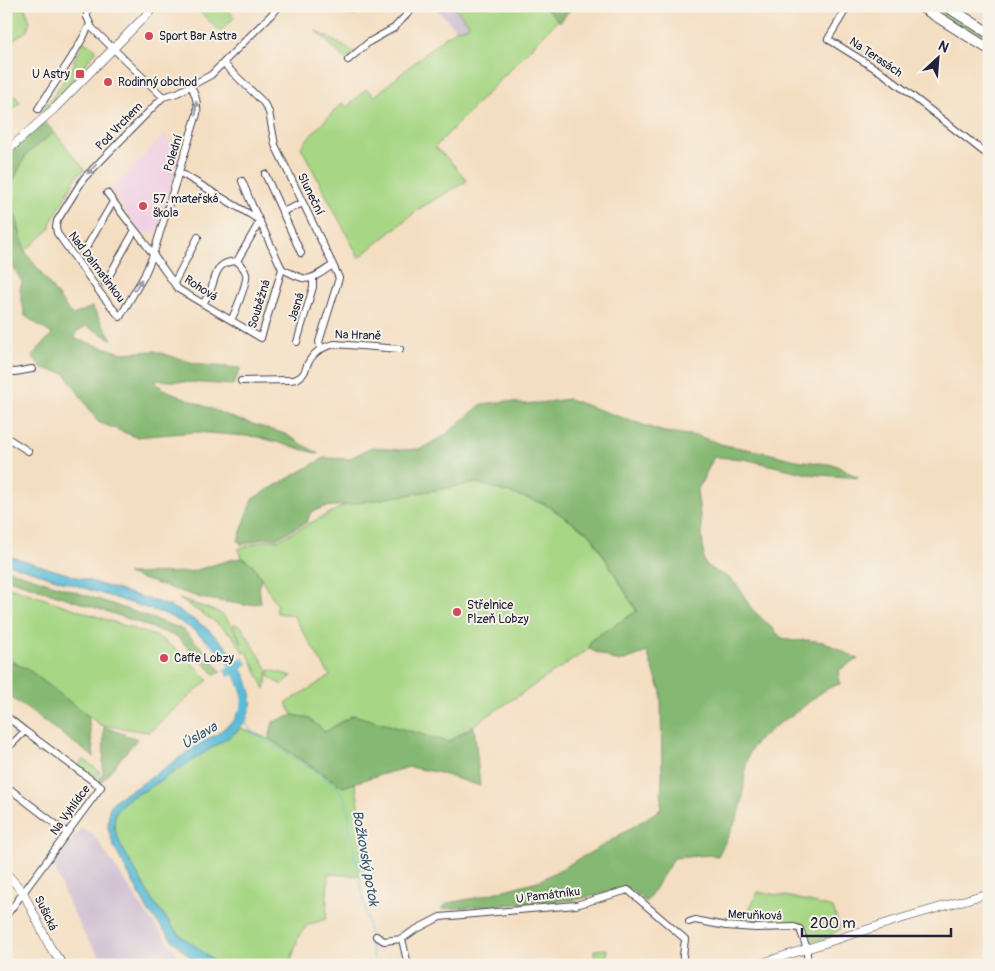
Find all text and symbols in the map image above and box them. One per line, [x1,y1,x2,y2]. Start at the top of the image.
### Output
place label: Sport Bar Astra [159,29,237,44]
marker: Sport Bar Astra [143,30,155,42]
north arrow [912,32,962,82]
street label: Na Terasách [846,34,905,81]
text: N [935,37,951,56]
place label: U Astry [32,67,70,82]
marker: U Astry [74,68,86,80]
place label: Rodinný obchod [118,75,197,90]
marker: Rodinný obchod [102,76,114,88]
street label: Pod Vrchem [93,99,146,154]
one-way arrow [192,100,200,116]
street label: Polední [161,133,186,173]
one-way arrow [86,163,98,175]
street label: Sluneční [294,171,327,218]
place label: 57. mateřská škola [153,192,219,221]
marker: 57. mateřská škola [137,200,149,212]
street label: Nad Dalmatinkou [65,229,128,306]
street label: Rohová [181,272,220,305]
street label: Souběžná [245,277,274,330]
one-way arrow [134,279,143,292]
street label: Jasná [285,291,308,323]
street label: Na Hraně [334,327,382,344]
place label: Střelnice Plzeň Lobzy [467,598,529,627]
marker: Střelnice Plzeň Lobzy [451,606,463,618]
place label: Caffe Lobzy [174,651,234,666]
marker: Caffe Lobzy [158,652,170,664]
water label: Úslava [178,718,221,753]
street label: Na Vyhlídce [47,782,94,838]
water label: Božkovský potok [349,809,382,908]
street label: U Památníku [515,884,581,907]
street label: Sušická [31,893,61,934]
scale bar [802,906,951,938]
street label: Meruňková [728,907,783,924]
text: 200 m [810,914,855,933]

